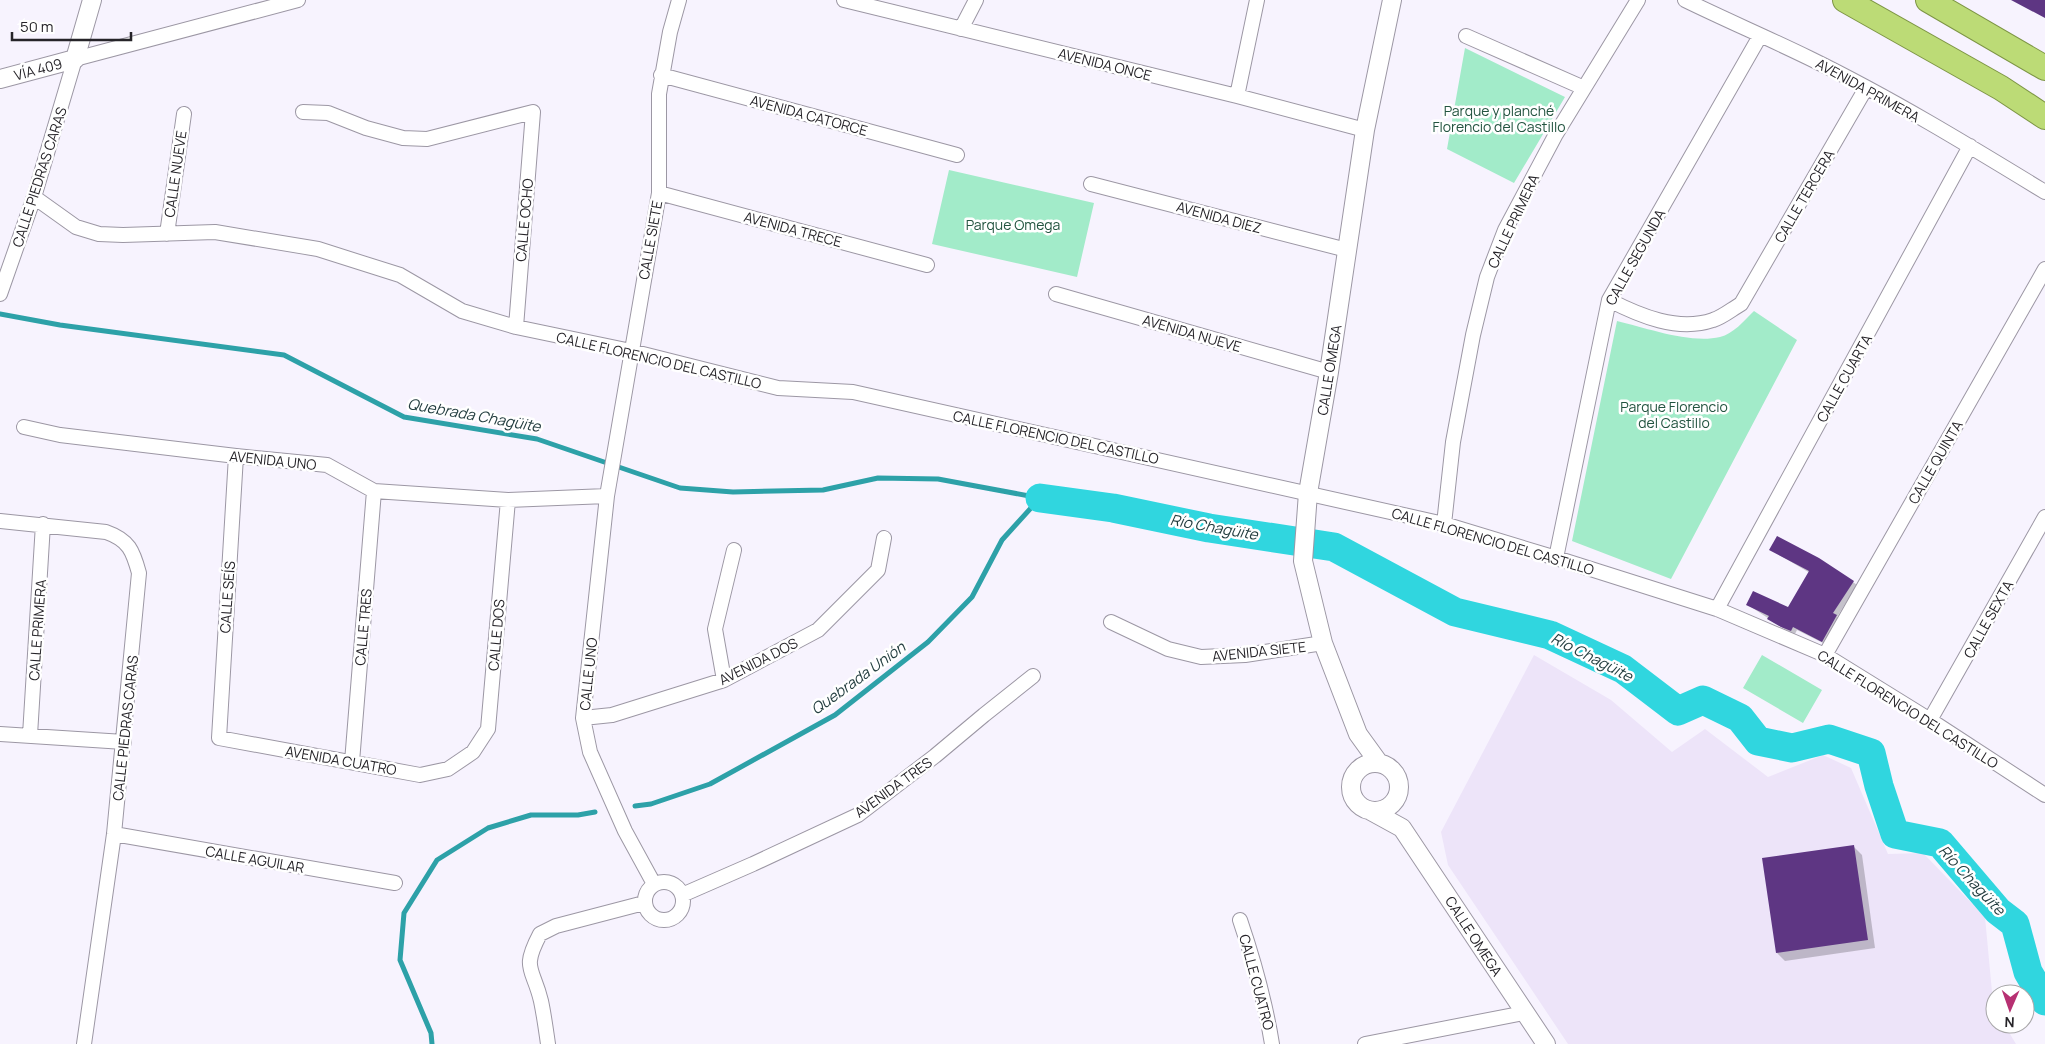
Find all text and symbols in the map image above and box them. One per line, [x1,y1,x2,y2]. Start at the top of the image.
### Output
scale bar [12,10,131,42]
text: 50 m [20,16,54,37]
street label: AVENIDA ONCE [1056,43,1154,85]
street label: VÍA 409 [12,53,64,85]
street label: AVENIDA PRIMERA [1813,54,1923,126]
street label: AVENIDA CATORCE [748,90,870,140]
park label: Parque y planché Florencio del Castillo [1432,101,1566,136]
street label: CALLE PIEDRAS CARAS [7,104,71,250]
street label: CALLE NUEVE [160,129,190,219]
street label: CALLE TERCERA [1770,146,1838,246]
street label: CALLE PRIMERA [1483,171,1543,271]
street label: CALLE OCHO [511,178,537,262]
street label: AVENIDA DIEZ [1174,197,1264,237]
street label: CALLE SIETE [634,199,666,281]
street label: CALLE SEGUNDA [1601,205,1669,308]
street label: AVENIDA TRECE [742,207,844,251]
park label: Parque Omega [966,215,1060,234]
street label: AVENIDA NUEVE [1140,310,1244,356]
street label: CALLE OMEGA [1312,323,1346,417]
street label: CALLE FLORENCIO DEL CASTILLO [555,327,763,393]
street label: CALLE CUARTA [1812,331,1876,425]
water label: Quebrada Chagüite [406,393,543,437]
park label: Parque Florencio del Castillo [1620,397,1728,432]
street label: CALLE FLORENCIO DEL CASTILLO [951,406,1161,468]
street label: CALLE QUINTA [1903,417,1967,507]
street label: AVENIDA UNO [228,446,318,474]
street label: CALLE FLORENCIO DEL CASTILLO [1390,503,1596,579]
water label: Río Chagüite [1169,509,1261,545]
street label: CALLE SEÍS [215,560,239,634]
street label: CALLE SEXTA [1959,577,2017,661]
street label: CALLE PRIMERA [24,578,50,681]
street label: CALLE TRES [350,587,376,666]
street label: CALLE DOS [483,598,509,672]
water label: Río Chagüite [1548,628,1637,687]
street label: AVENIDA DOS [715,633,801,689]
water label: Quebrada Unión [807,636,910,719]
street label: CALLE UNO [575,637,601,711]
street label: AVENIDA SIETE [1211,637,1307,665]
street label: CALLE FLORENCIO DEL CASTILLO [1814,645,2002,773]
street label: CALLE PIEDRAS CARAS [108,654,142,802]
street label: AVENIDA CUATRO [284,741,398,779]
street label: AVENIDA TRES [850,752,936,822]
water label: Río Chagüite [1934,840,2011,920]
street label: CALLE AGUILAR [204,841,306,877]
street label: CALLE OMEGA [1441,892,1507,980]
street label: CALLE CUATRO [1235,932,1279,1032]
north arrow [1985,984,2035,1034]
text: N [2004,1013,2015,1032]

